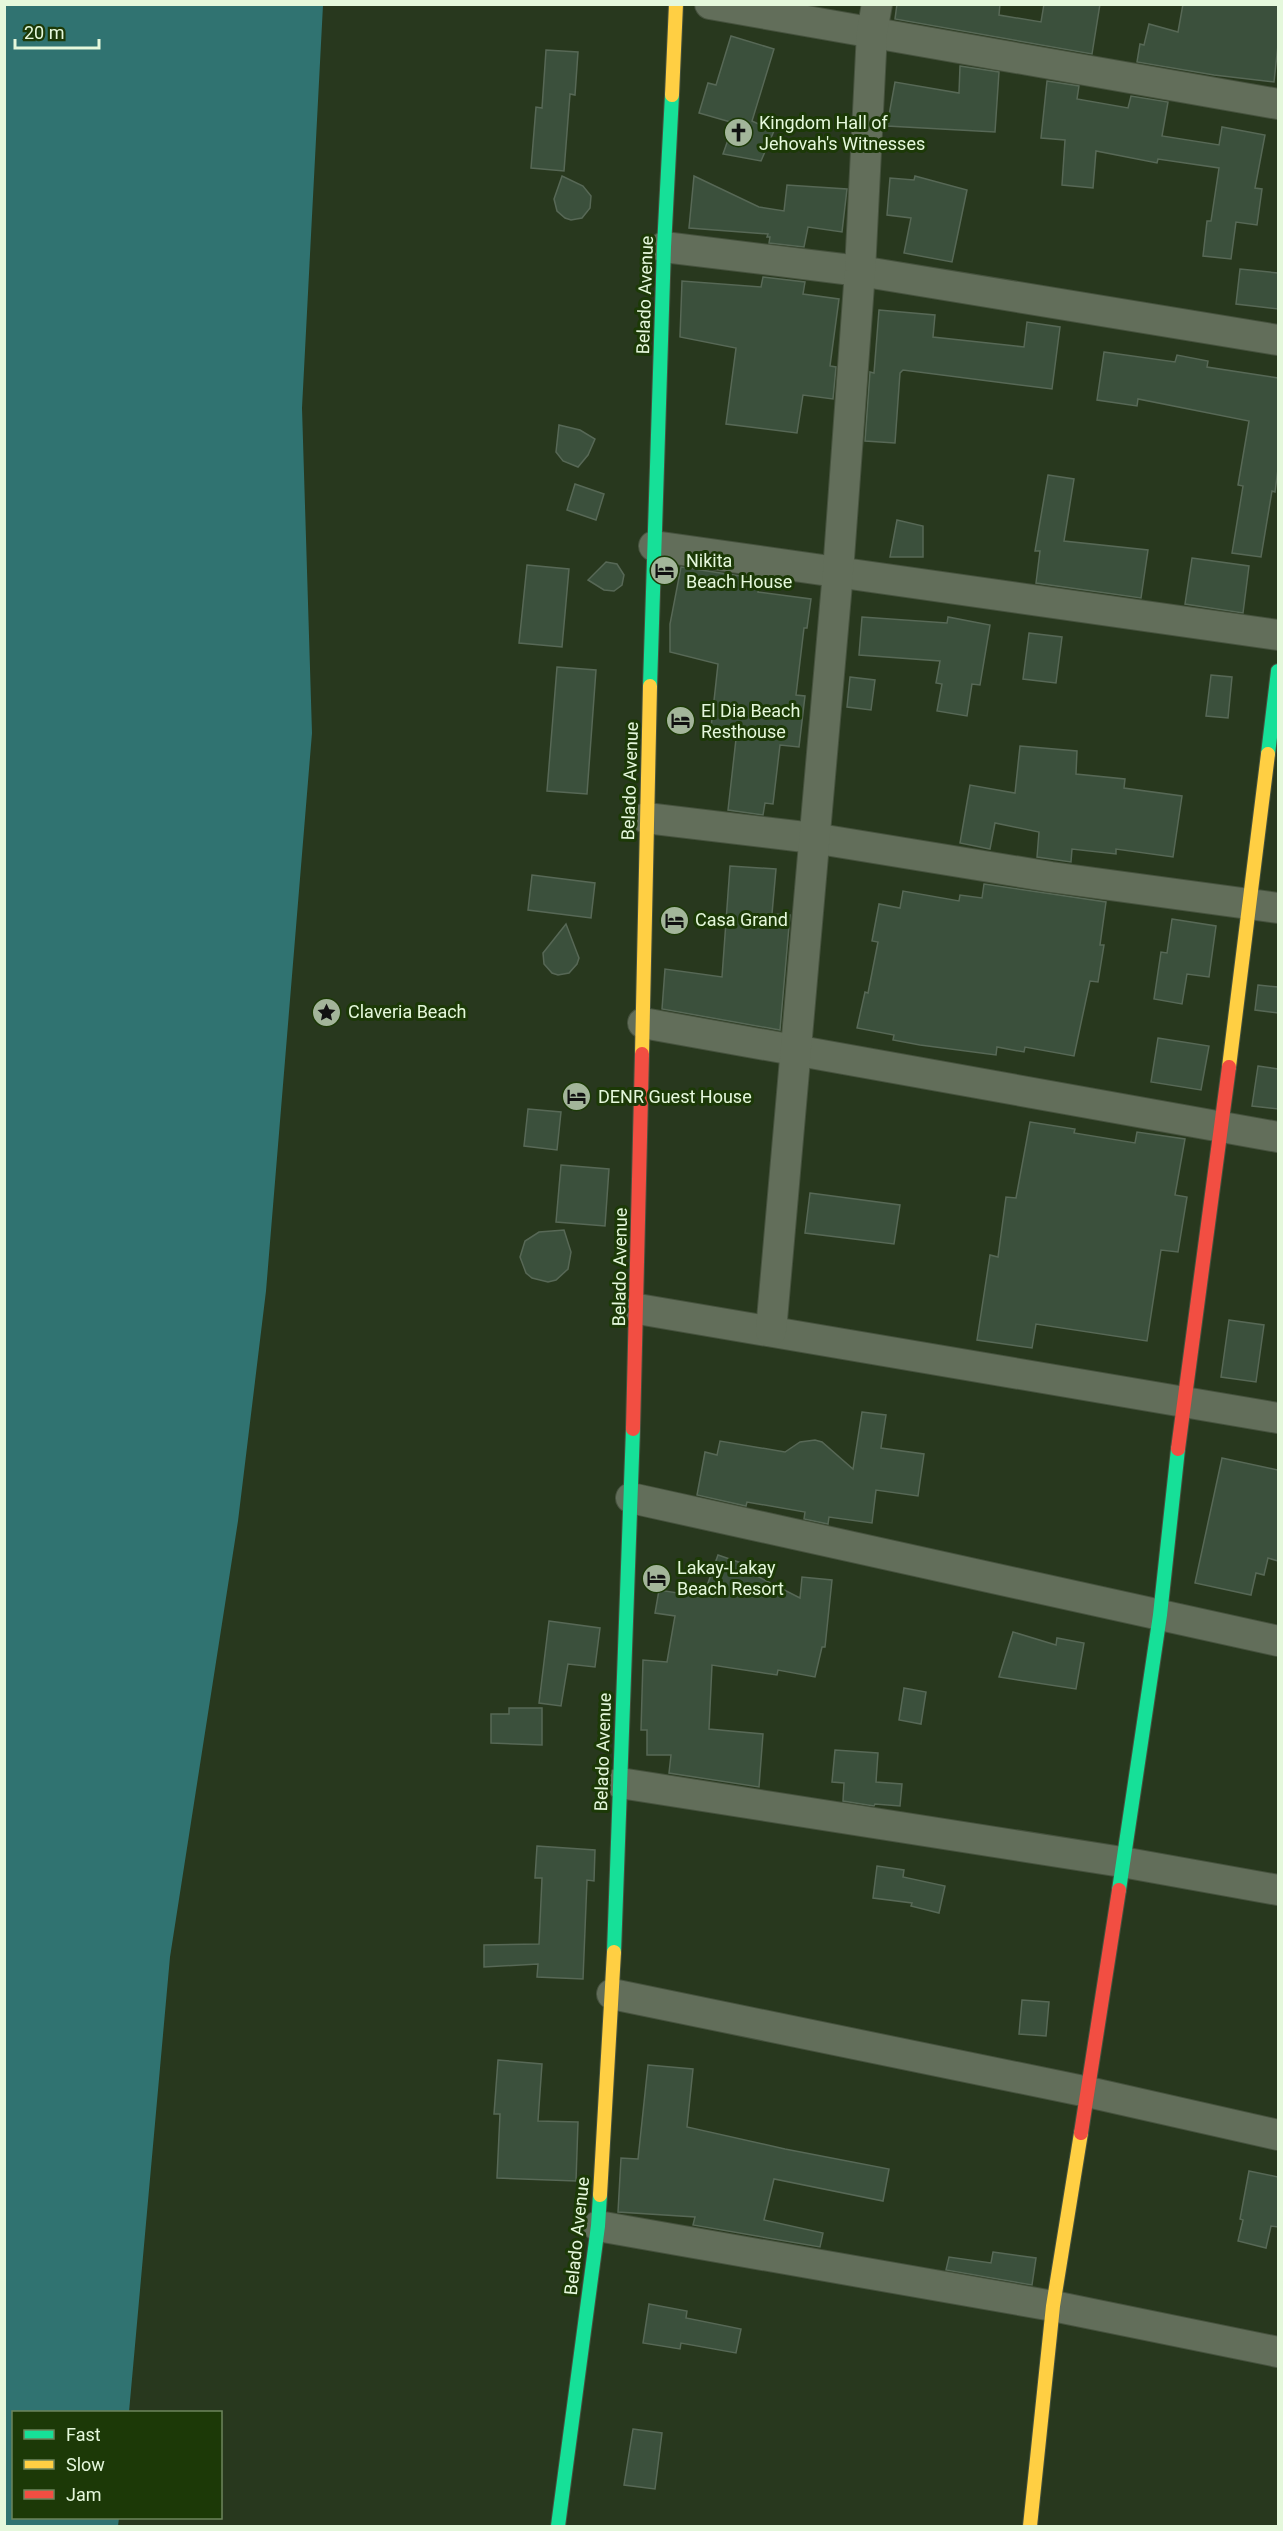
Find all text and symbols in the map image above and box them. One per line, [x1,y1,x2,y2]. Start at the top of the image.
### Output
scale bar [15,12,99,50]
text: 20 m [24,22,64,43]
place label: Kingdom Hall of Jehovah's Witnesses [759,112,925,154]
church icon: Kingdom Hall of Jehovah's Witnesses [722,117,754,149]
street label: Belado Avenue [632,235,657,355]
place label: Nikita Beach House [686,550,792,592]
hotel icon: Nikita Beach House [649,555,681,587]
place label: El Dia Beach Resthouse [701,700,800,742]
hotel icon: El Dia Beach Resthouse [664,705,696,737]
street label: Belado Avenue [617,721,642,841]
hotel icon: Casa Grand [658,904,690,936]
place label: Casa Grand [695,909,788,930]
place icon: Claveria Beach [311,996,343,1028]
place label: Claveria Beach [348,1001,467,1022]
hotel icon: DENR Guest House [561,1081,593,1113]
place label: DENR Guest House [598,1086,752,1107]
street label: Belado Avenue [608,1207,631,1327]
place label: Lakay-Lakay Beach Resort [677,1557,784,1599]
hotel icon: Lakay-Lakay Beach Resort [640,1562,672,1594]
street label: Belado Avenue [590,1692,615,1812]
street label: Belado Avenue [560,2176,593,2296]
legend [12,2411,222,2519]
text: Fast [66,2424,101,2445]
text: Slow [66,2454,105,2475]
text: Jam [66,2484,102,2505]

